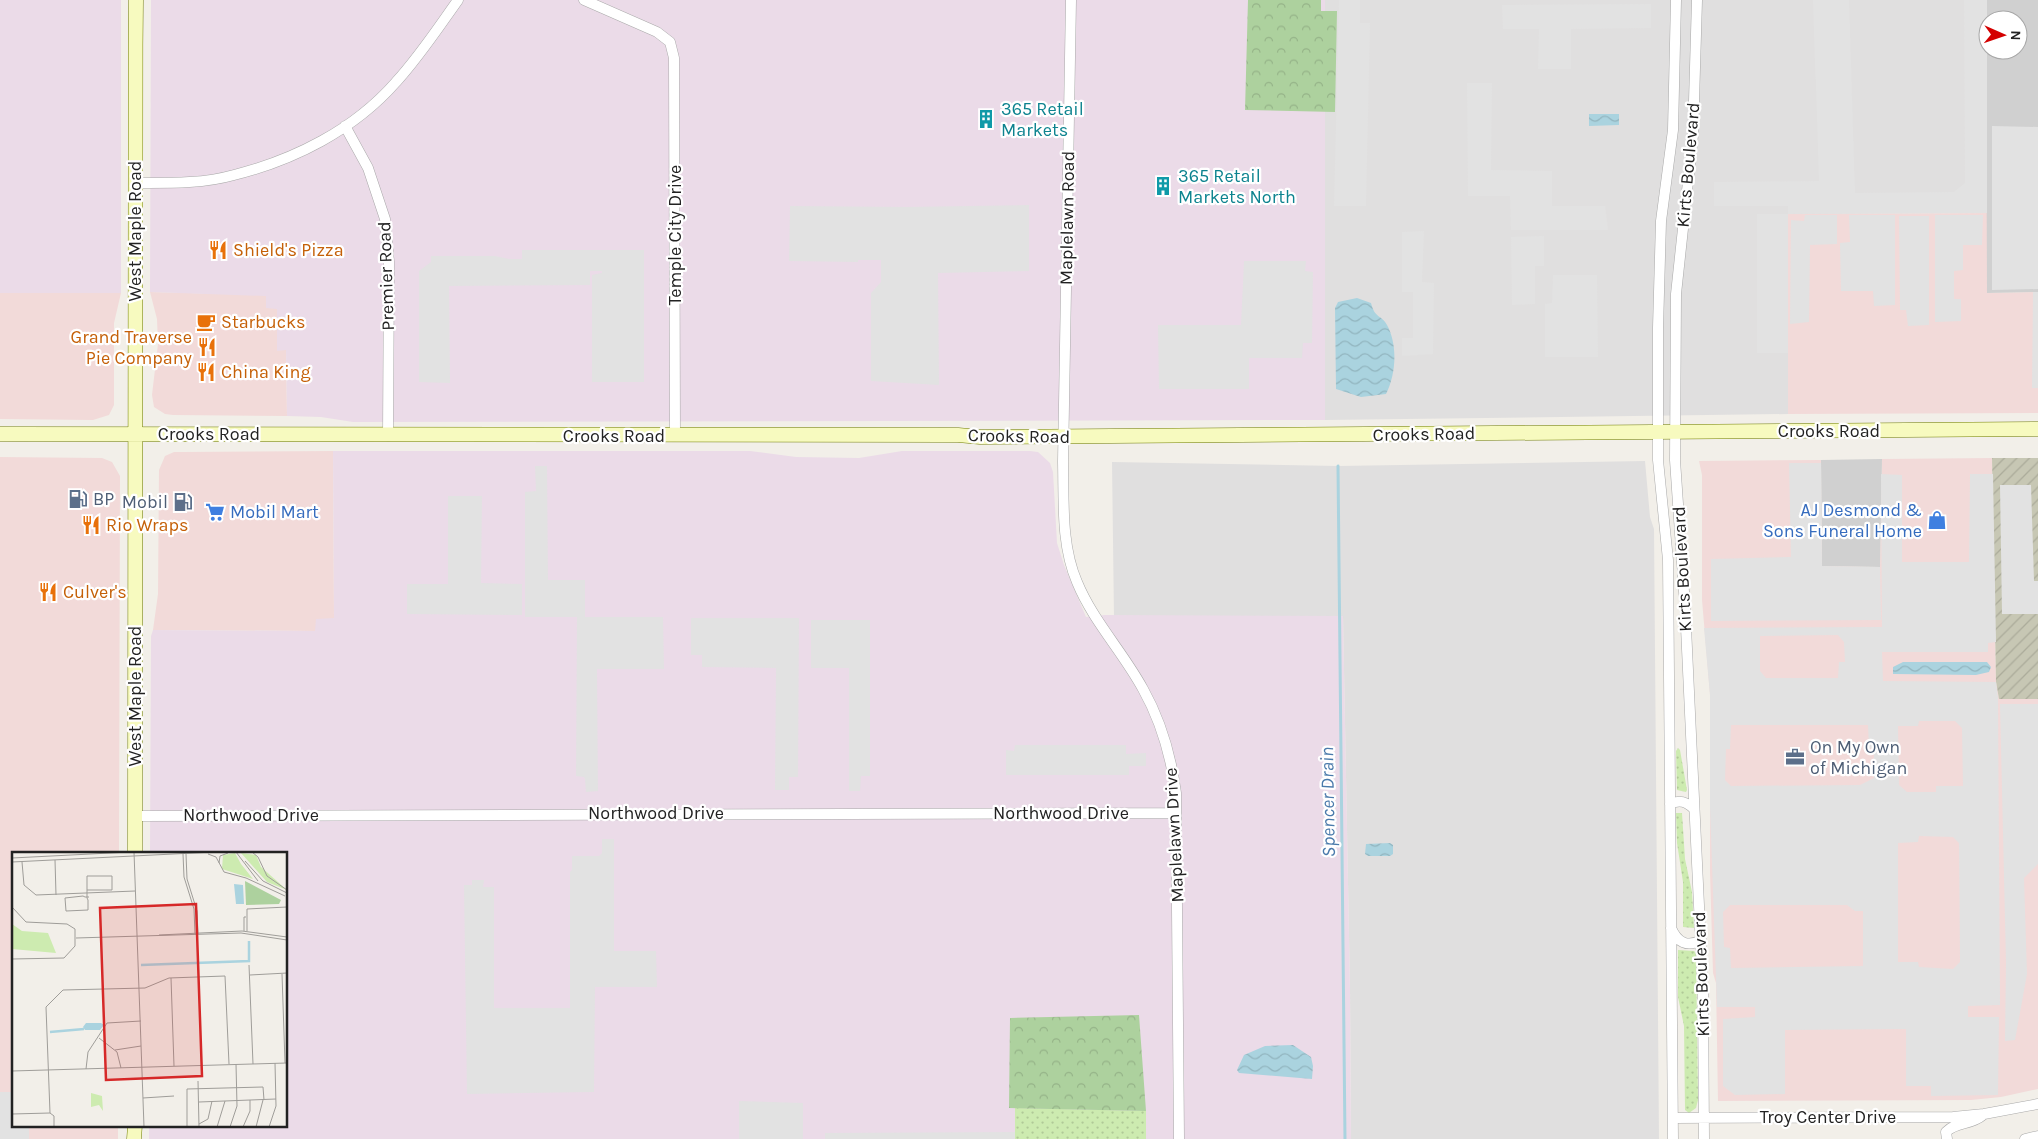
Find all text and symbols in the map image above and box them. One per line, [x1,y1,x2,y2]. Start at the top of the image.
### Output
north arrow [1978,10,2028,60]
text: N [2007,30,2024,41]
place label: 365 Retail Markets [1001,98,1084,141]
street label: Kirts Boulevard [1672,101,1704,229]
building icon: 365 Retail Markets [975,108,997,130]
street label: Maplelawn Road [1055,151,1079,285]
street label: West Maple Road [124,161,146,301]
street label: Temple City Drive [664,165,686,305]
place label: 365 Retail Markets North [1178,165,1296,208]
building icon: 365 Retail Markets North [1152,175,1174,197]
street label: Premier Road [373,221,399,331]
restaurant icon: Shield's Pizza [207,239,229,261]
place label: Shield's Pizza [233,239,344,261]
cafe icon: Starbucks [195,311,217,333]
place label: Starbucks [221,311,306,333]
place label: Grand Traverse Pie Company [71,326,193,369]
restaurant icon: Grand Traverse Pie Company [196,336,218,358]
restaurant icon: China King [195,361,217,383]
place label: China King [221,361,311,383]
street label: Crooks Road [1778,420,1880,442]
street label: Crooks Road [1373,422,1475,446]
street label: Crooks Road [158,423,260,445]
street label: Crooks Road [968,424,1070,448]
street label: Crooks Road [563,425,665,447]
fuel station icon: BP [67,488,89,510]
place label: BP [93,488,114,510]
place label: Mobil [122,491,168,513]
fuel station icon: Mobil [172,491,194,513]
place label: AJ Desmond & Sons Funeral Home [1763,499,1922,542]
supermarket icon: Mobil Mart [204,501,226,523]
place label: Mobil Mart [230,501,319,523]
street label: Kirts Boulevard [1668,506,1696,632]
shop icon: AJ Desmond & Sons Funeral Home [1926,509,1948,531]
restaurant icon: Rio Wraps [80,514,102,536]
place label: Rio Wraps [106,514,188,536]
restaurant icon: Culver's [37,581,59,603]
place label: Culver's [63,581,127,603]
street label: West Maple Road [124,626,146,766]
place label: On My Own of Michigan [1810,736,1907,779]
office icon: On My Own of Michigan [1784,746,1806,768]
water label: Spencer Drain [1316,747,1340,857]
street label: Maplelawn Drive [1159,767,1189,903]
street label: Northwood Drive [588,802,724,824]
street label: Northwood Drive [993,802,1129,824]
street label: Northwood Drive [183,804,319,826]
inset map [12,852,288,1126]
street label: Kirts Boulevard [1688,911,1714,1037]
street label: Troy Center Drive [1760,1106,1896,1128]

